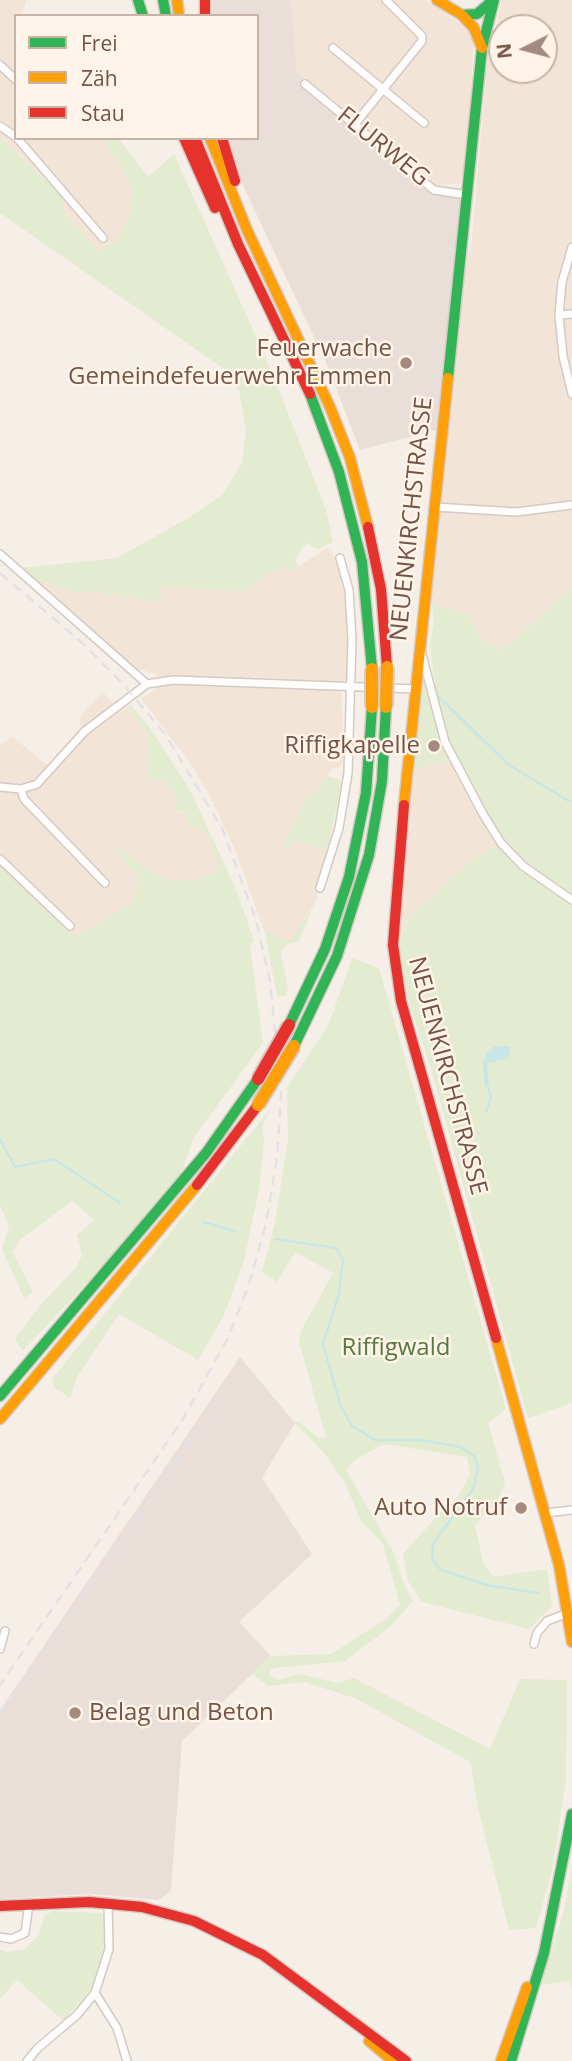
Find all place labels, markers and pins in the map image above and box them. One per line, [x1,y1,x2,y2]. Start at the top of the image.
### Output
place label: Feuerwache Gemeindefeuerwehr Emmen [68,335,392,391]
marker: Feuerwache Gemeindefeuerwehr Emmen [398,355,414,371]
place label: Riffigkapelle [284,732,420,760]
marker: Riffigkapelle [426,738,442,754]
place label: Auto Notruf [374,1494,507,1522]
marker: Auto Notruf [513,1500,529,1516]
place label: Belag und Beton [89,1699,274,1727]
marker: Belag und Beton [67,1705,83,1721]

